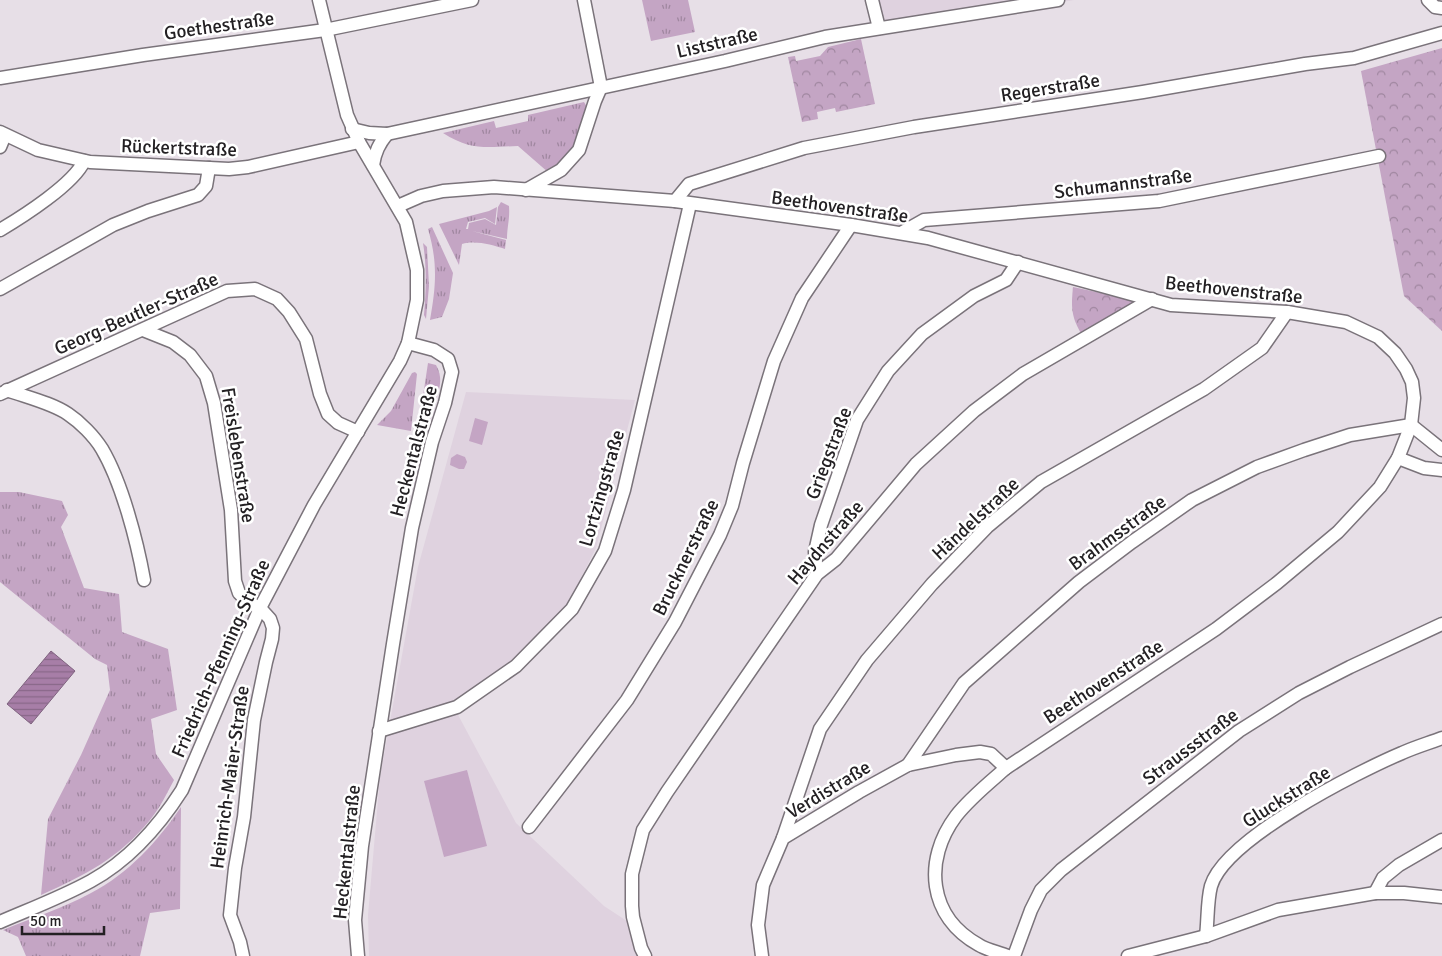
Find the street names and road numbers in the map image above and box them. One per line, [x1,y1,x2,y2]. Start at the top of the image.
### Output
street label: Goethestraße [163,6,276,46]
street label: Liststraße [674,22,760,64]
street label: Regerstraße [999,68,1101,108]
street label: Rückertstraße [121,134,237,162]
street label: Schumannstraße [1053,164,1193,204]
street label: Beethovenstraße [770,185,910,229]
street label: Georg-Beutler-Straße [51,267,222,361]
street label: Beethovenstraße [1164,271,1304,309]
street label: Heckentalstraße [385,383,443,520]
street label: Freislebenstraße [215,386,261,525]
street label: Griegstraße [800,404,858,503]
street label: Lortzingstraße [574,427,630,550]
street label: Händelstraße [927,472,1024,565]
street label: Brahmsstraße [1064,489,1171,576]
street label: Brucknerstraße [647,495,724,620]
street label: Haydnstraße [782,495,869,590]
street label: Friedrich-Pfenning-Straße [166,555,276,761]
street label: Beethovenstraße [1039,634,1168,730]
street label: Heinrich-Maier-Straße [205,684,255,870]
street label: Straussstraße [1138,703,1243,791]
street label: Verdistraße [782,755,875,824]
street label: Gluckstraße [1238,760,1335,833]
street label: Heckentalstraße [328,784,366,921]

